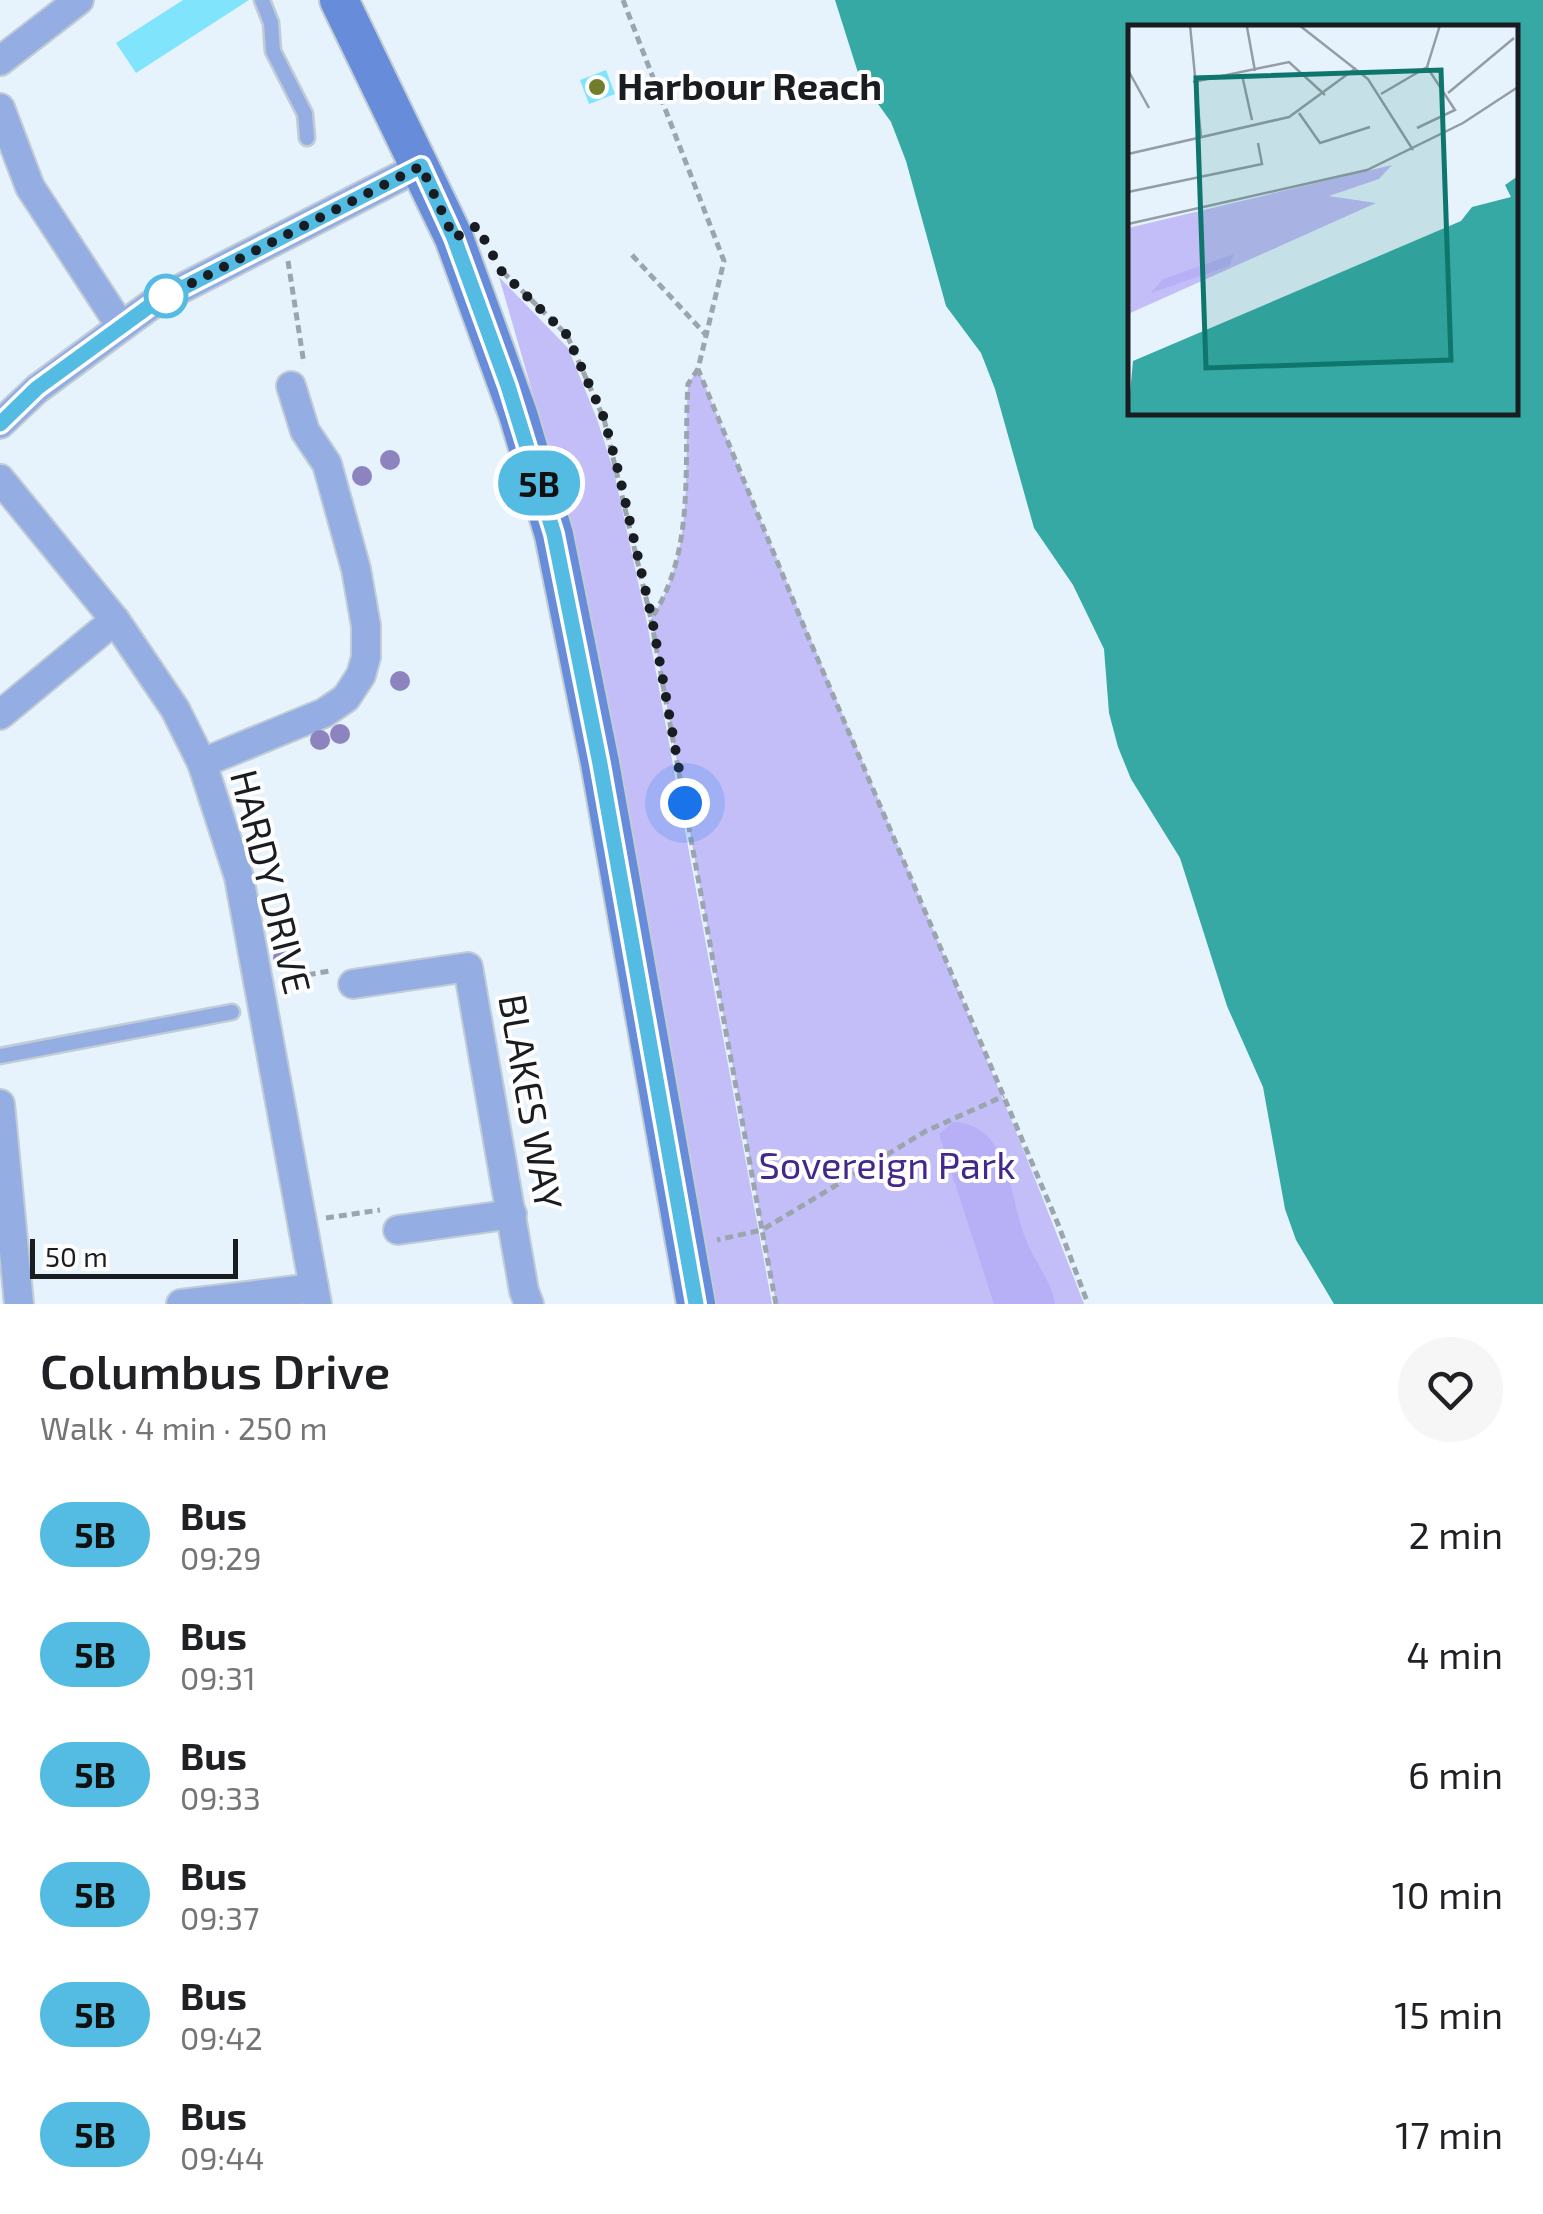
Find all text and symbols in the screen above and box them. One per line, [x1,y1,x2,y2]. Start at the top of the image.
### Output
inset map [1128,25,1518,415]
place label: Harbour Reach [617,62,882,108]
marker: Harbour Reach [586,76,608,98]
unlabelled marker [145,275,187,317]
line badge: 5B [494,450,584,516]
text: 5B [518,462,560,504]
street label: HARDY DRIVE [222,765,322,998]
your location [660,778,710,828]
street label: BLAKES WAY [490,990,574,1213]
park label: Sovereign Park [758,1141,1016,1187]
scale bar [30,1234,238,1278]
text: 50 m [45,1239,108,1273]
button: heart [1398,1337,1503,1442]
text: Columbus Drive [40,1341,390,1399]
text: Walk · 4 min · 250 m [40,1408,328,1446]
text: Bus [180,1492,247,1538]
text: 2 min [1408,1511,1503,1557]
text: 5B [74,1513,116,1555]
text: 09:29 [180,1538,261,1576]
text: Bus [180,1612,247,1658]
text: 4 min [1406,1631,1503,1677]
text: 5B [74,1633,116,1675]
text: 09:31 [180,1658,256,1696]
text: Bus [180,1732,247,1778]
text: 6 min [1408,1751,1503,1797]
text: 5B [74,1753,116,1795]
text: 09:33 [180,1778,261,1816]
text: Bus [180,1852,247,1898]
text: 10 min [1392,1871,1503,1917]
text: 5B [74,1873,116,1915]
text: 09:37 [180,1898,259,1936]
text: Bus [180,1972,247,2018]
text: 15 min [1394,1991,1503,2037]
text: 5B [74,1993,116,2035]
text: 09:42 [180,2018,263,2056]
text: Bus [180,2092,247,2138]
text: 17 min [1395,2111,1503,2157]
text: 5B [74,2113,116,2155]
text: 09:44 [180,2138,265,2176]

